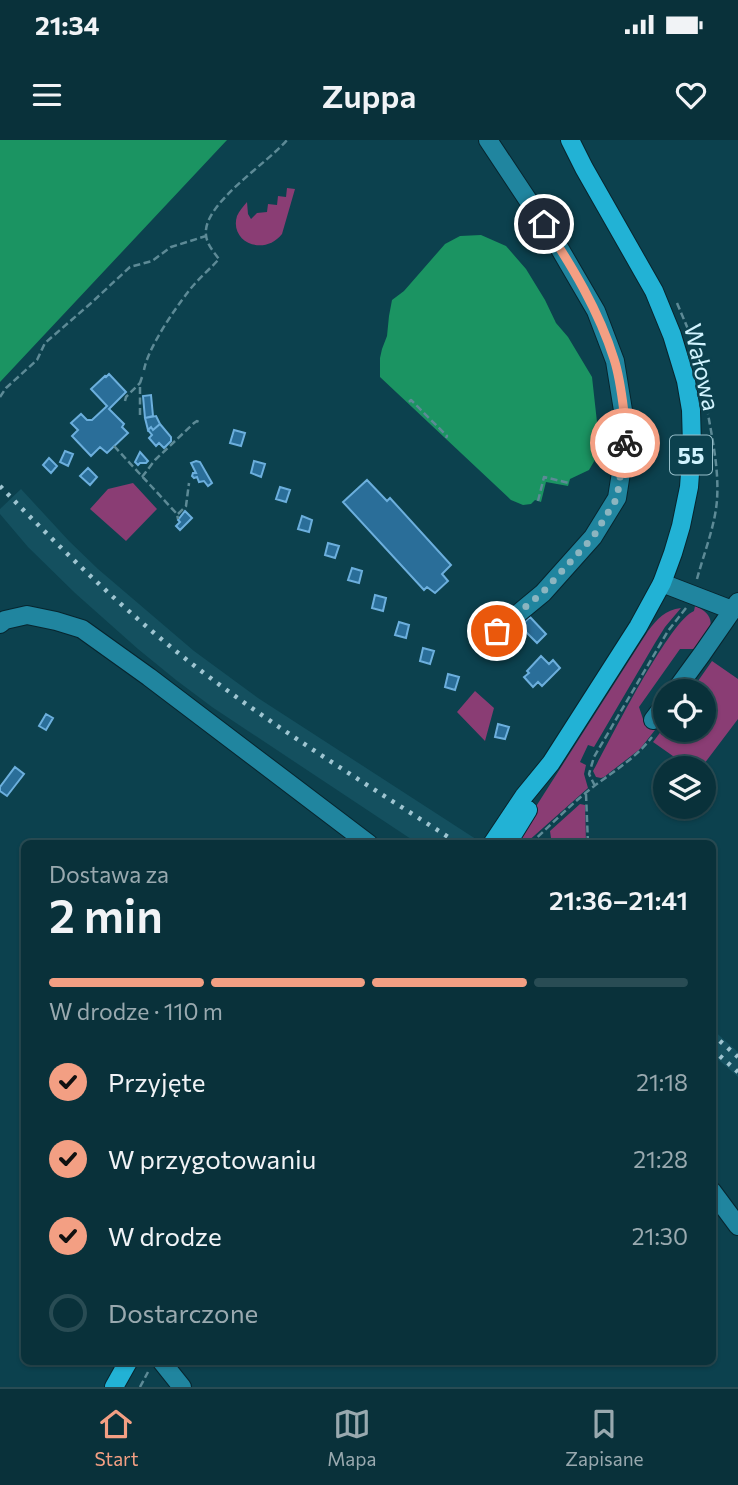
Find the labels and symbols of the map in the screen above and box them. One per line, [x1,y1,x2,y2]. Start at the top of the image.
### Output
pin [514,194,574,254]
street label: Wałowa [679,321,727,413]
courier [590,408,660,478]
road number: 55 [670,436,712,474]
pin [467,601,527,661]

